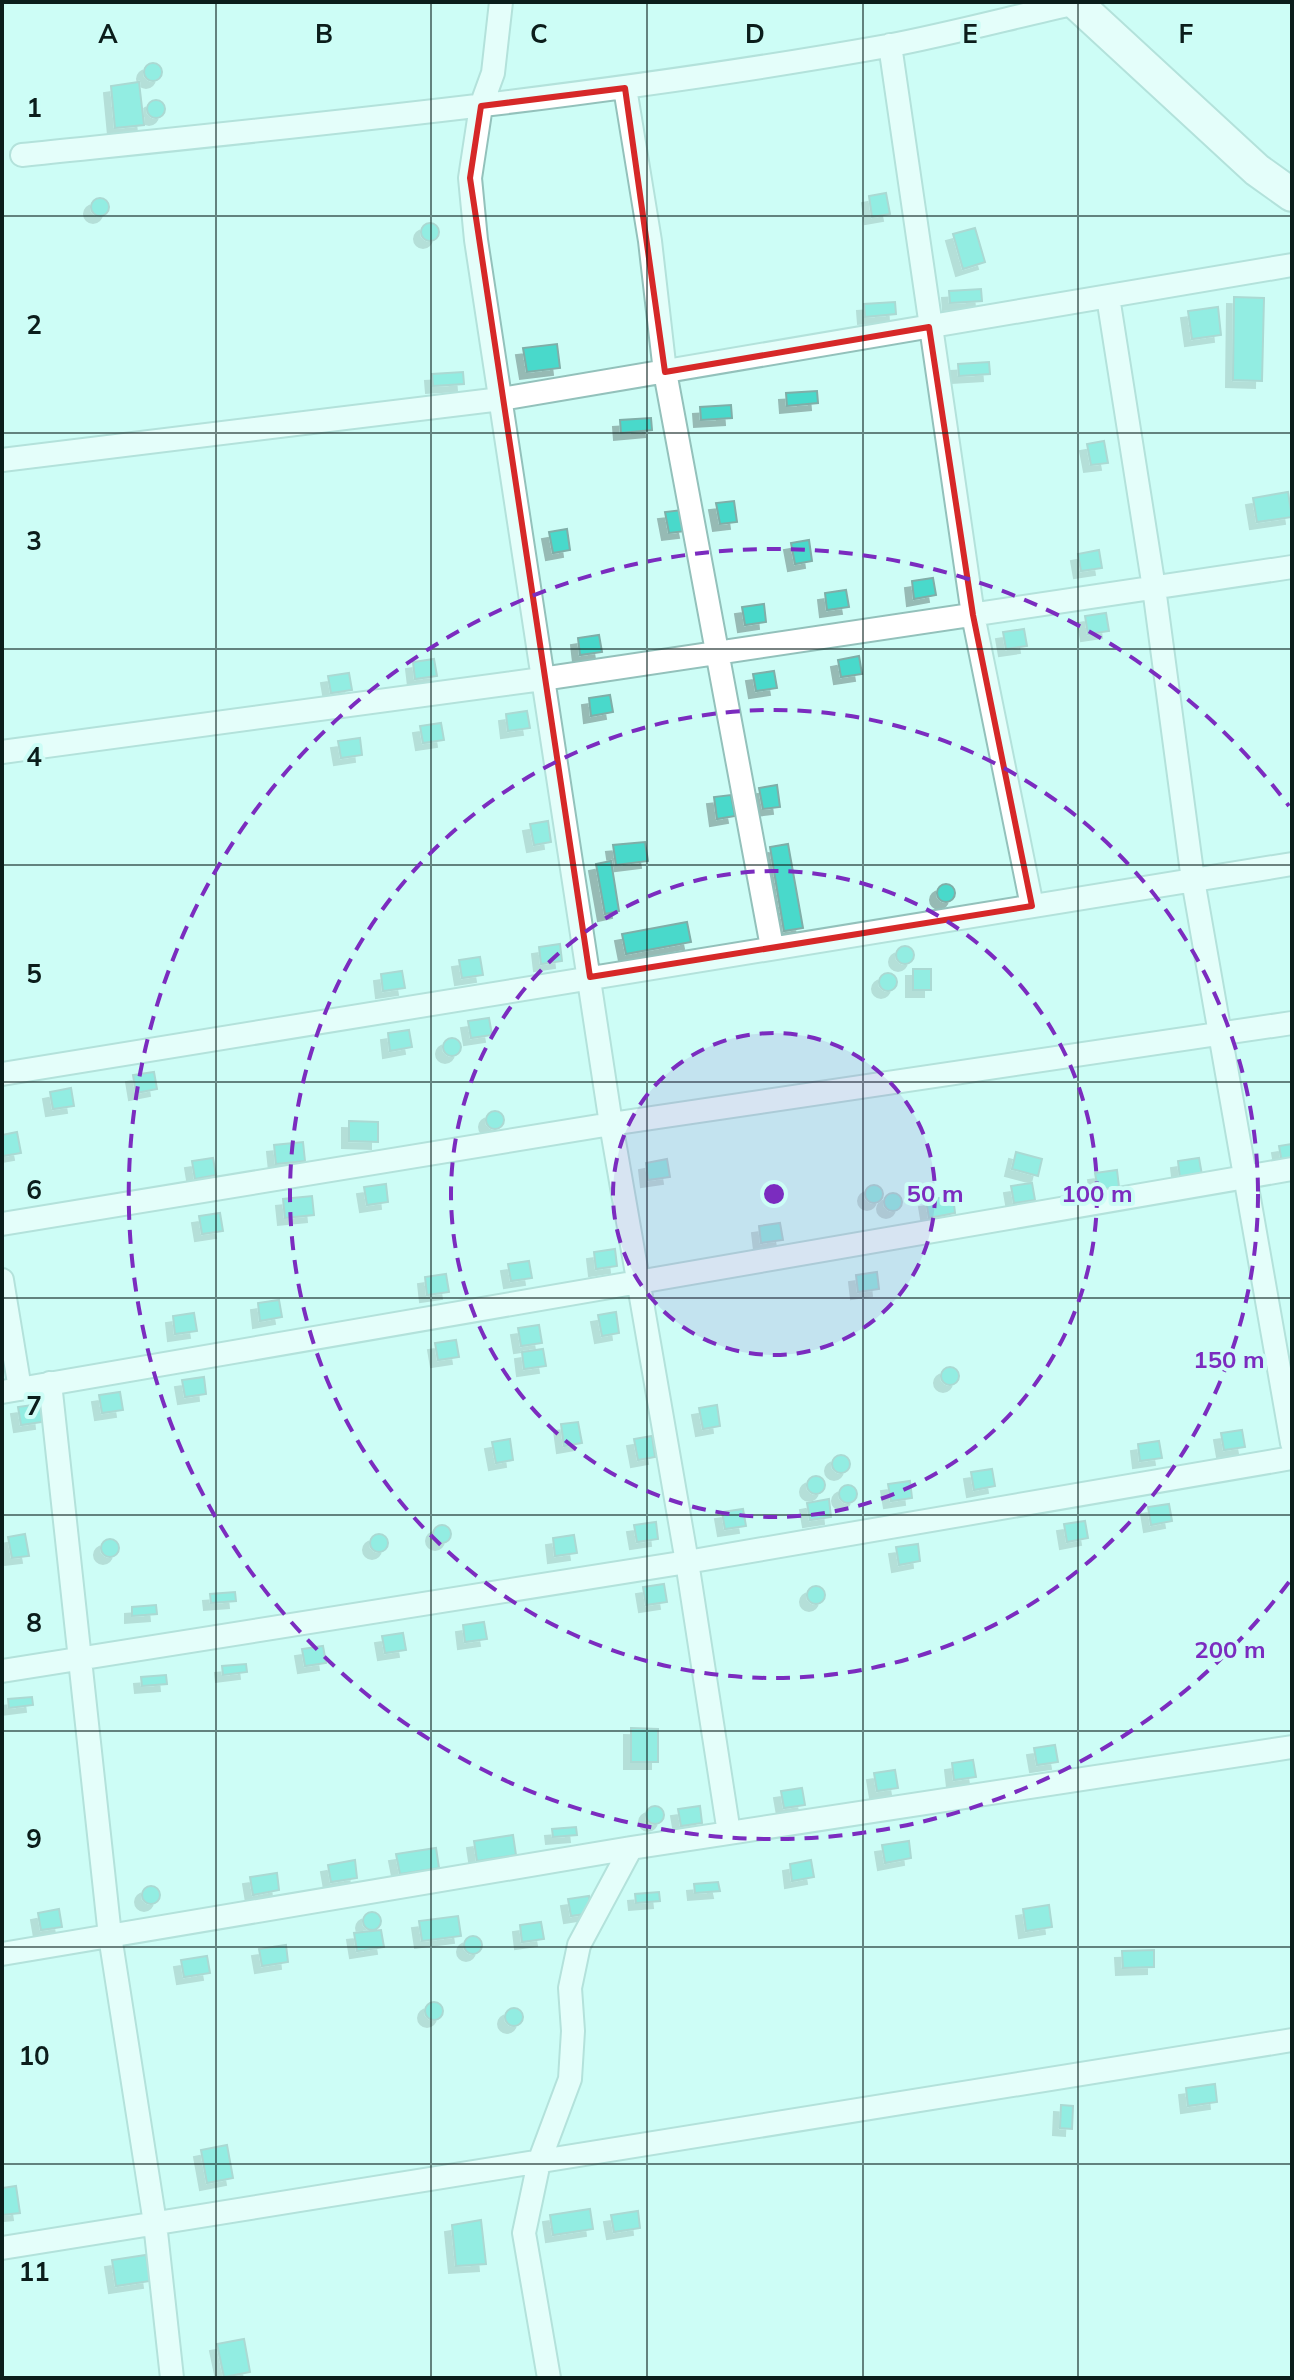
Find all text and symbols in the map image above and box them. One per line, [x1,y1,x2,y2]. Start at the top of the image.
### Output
text: A [98,17,118,50]
text: B [315,17,333,50]
text: C [530,17,548,50]
text: D [745,17,765,50]
text: E [962,17,978,50]
text: F [1179,17,1194,50]
text: 1 [26,91,42,124]
text: 2 [26,308,42,341]
text: 3 [26,524,42,557]
text: 4 [26,740,42,773]
text: 5 [26,957,42,990]
text: 6 [26,1173,42,1206]
text: 50 m [907,1178,963,1208]
text: 100 m [1061,1178,1133,1208]
centre of rings [760,1180,788,1208]
text: 150 m [1193,1344,1265,1374]
text: 7 [26,1389,42,1422]
text: 8 [26,1606,42,1639]
text: 200 m [1194,1634,1266,1664]
text: 9 [26,1822,42,1855]
text: 10 [18,2039,50,2072]
text: 11 [18,2255,50,2288]

